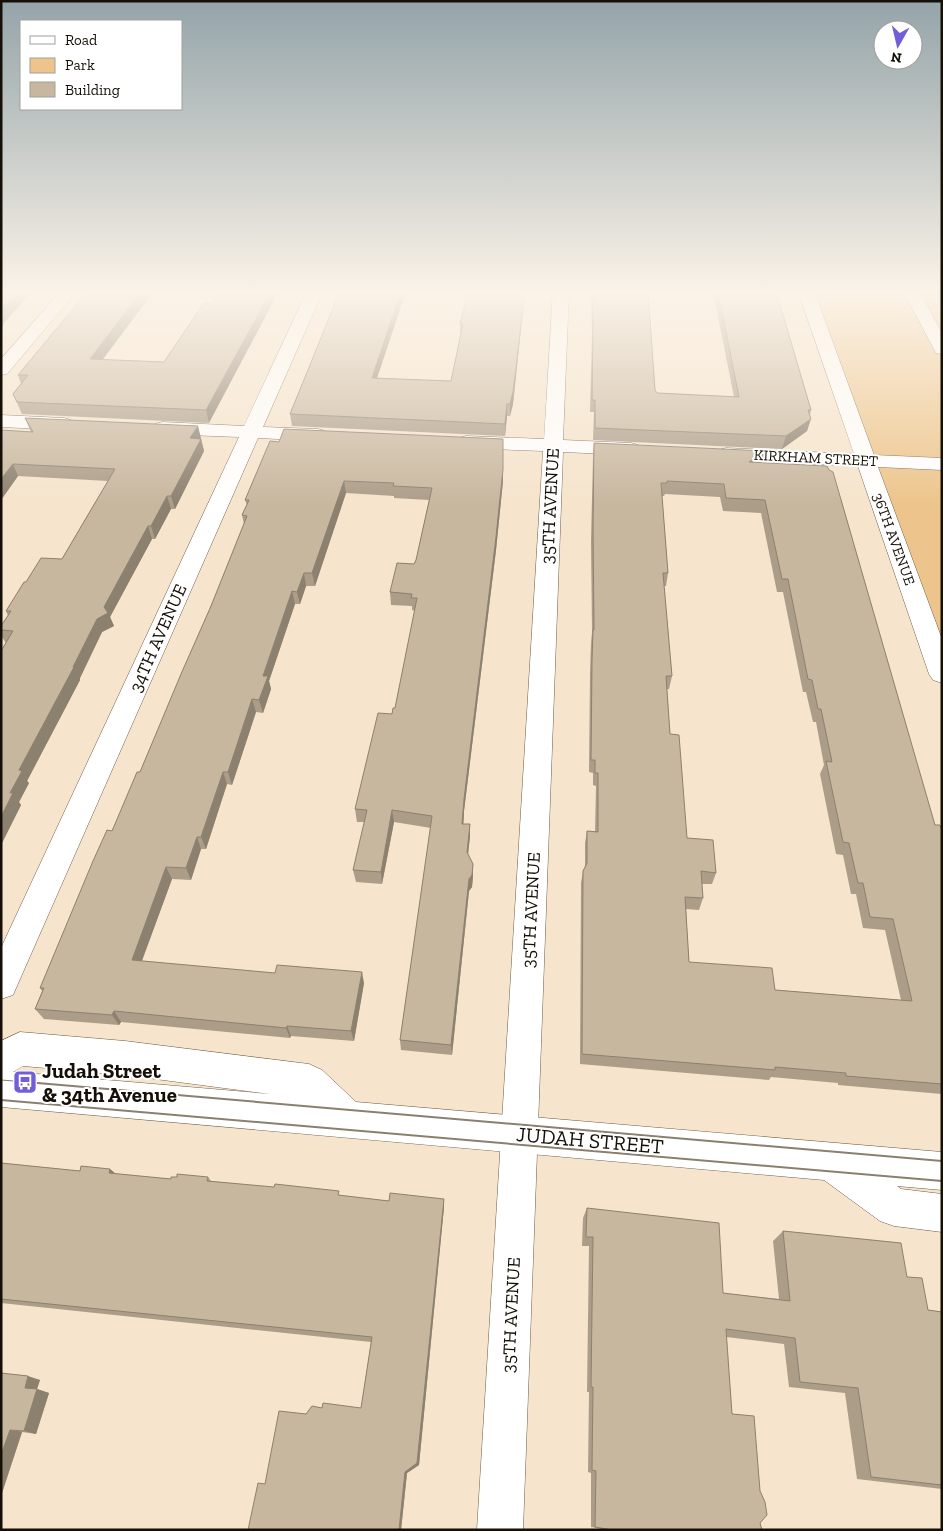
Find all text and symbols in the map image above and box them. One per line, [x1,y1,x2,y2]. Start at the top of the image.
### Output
legend [20,20,182,110]
north arrow [873,20,923,70]
text: Road [65,31,98,49]
text: N [889,48,903,67]
text: Park [65,56,95,74]
text: Building [65,81,120,99]
street label: KIRKHAM STREET [753,446,879,470]
street label: 35TH AVENUE [536,448,564,564]
street label: 36TH AVENUE [869,490,919,588]
street label: 34TH AVENUE [124,581,192,695]
street label: 35TH AVENUE [517,852,545,968]
place label: Judah Street & 34th Avenue [42,1058,177,1107]
bus stop icon: Judah Street & 34th Avenue [12,1069,38,1095]
street label: JUDAH STREET [515,1121,665,1159]
street label: 35TH AVENUE [497,1257,525,1373]

